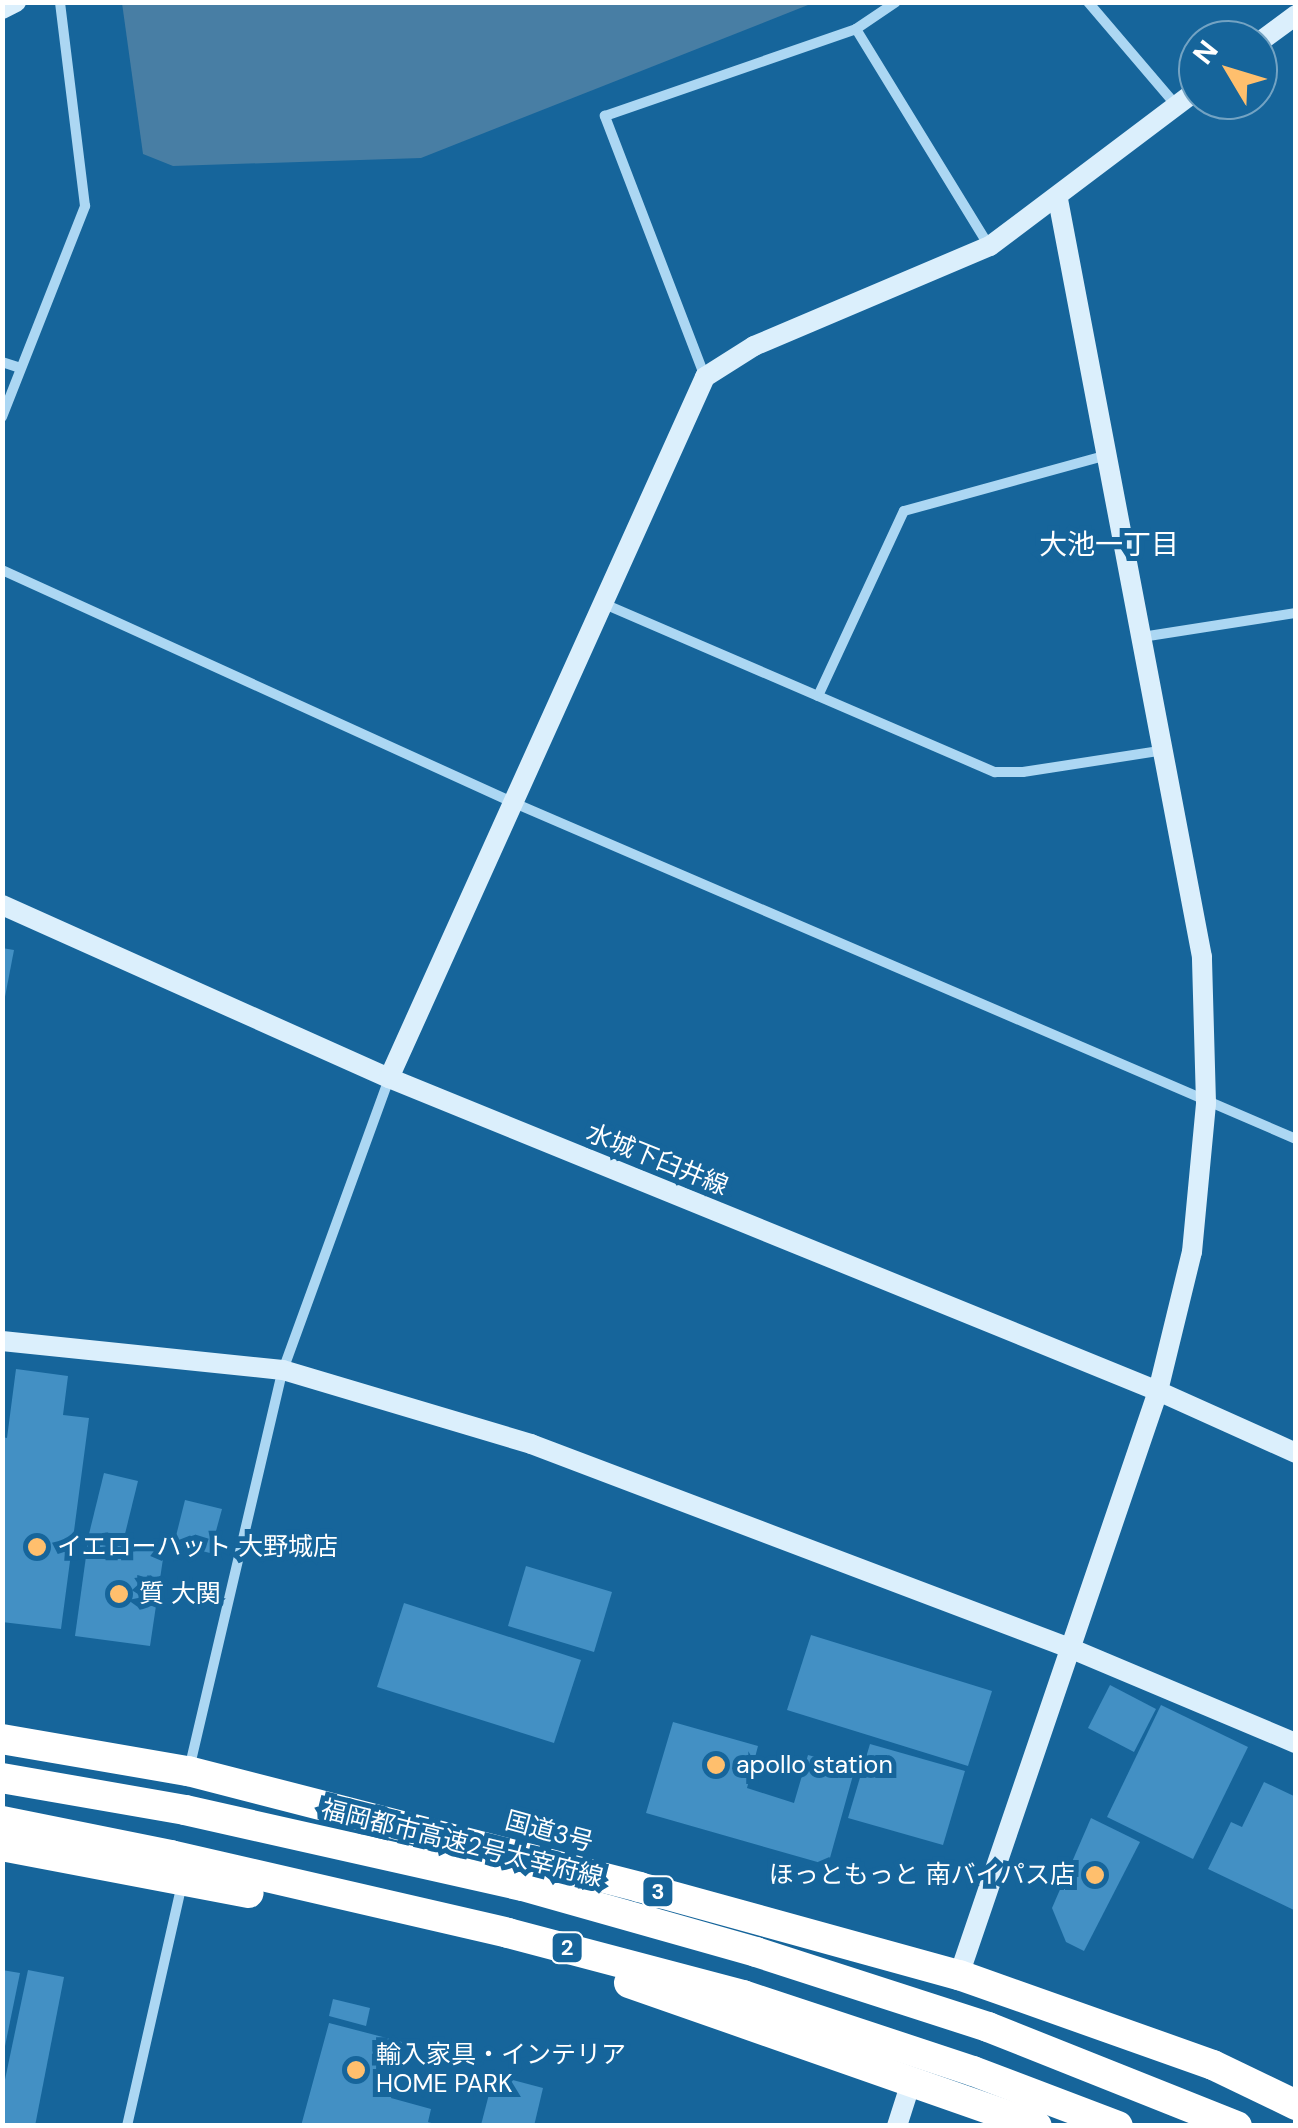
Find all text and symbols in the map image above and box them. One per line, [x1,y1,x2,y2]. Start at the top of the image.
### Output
north arrow [1178,20,1278,120]
text: N [1185,33,1226,72]
district label: 大池一丁目 [1039,528,1179,562]
street label: 水城下臼井線 [582,1118,732,1202]
place label: イエローハット 大野城店 [57,1532,339,1562]
marker: イエローハット 大野城店 [26,1536,48,1558]
place label: 質 大関 [139,1579,221,1609]
marker: 質 大関 [108,1583,130,1605]
place label: apollo station [736,1750,893,1780]
marker: apollo station [705,1754,727,1776]
street label: 福岡都市高速2号太宰府線 [318,1794,606,1894]
street label: 国道3号 [502,1806,596,1858]
place label: ほっともっと 南バイパス店 [768,1860,1075,1890]
marker: ほっともっと 南バイパス店 [1084,1864,1106,1886]
road number: 3 [640,1875,676,1909]
road number: 2 [550,1931,584,1965]
place label: 輸入家具・インテリア HOME PARK [376,2041,626,2100]
marker: 輸入家具・インテリア HOME PARK [345,2059,367,2081]

